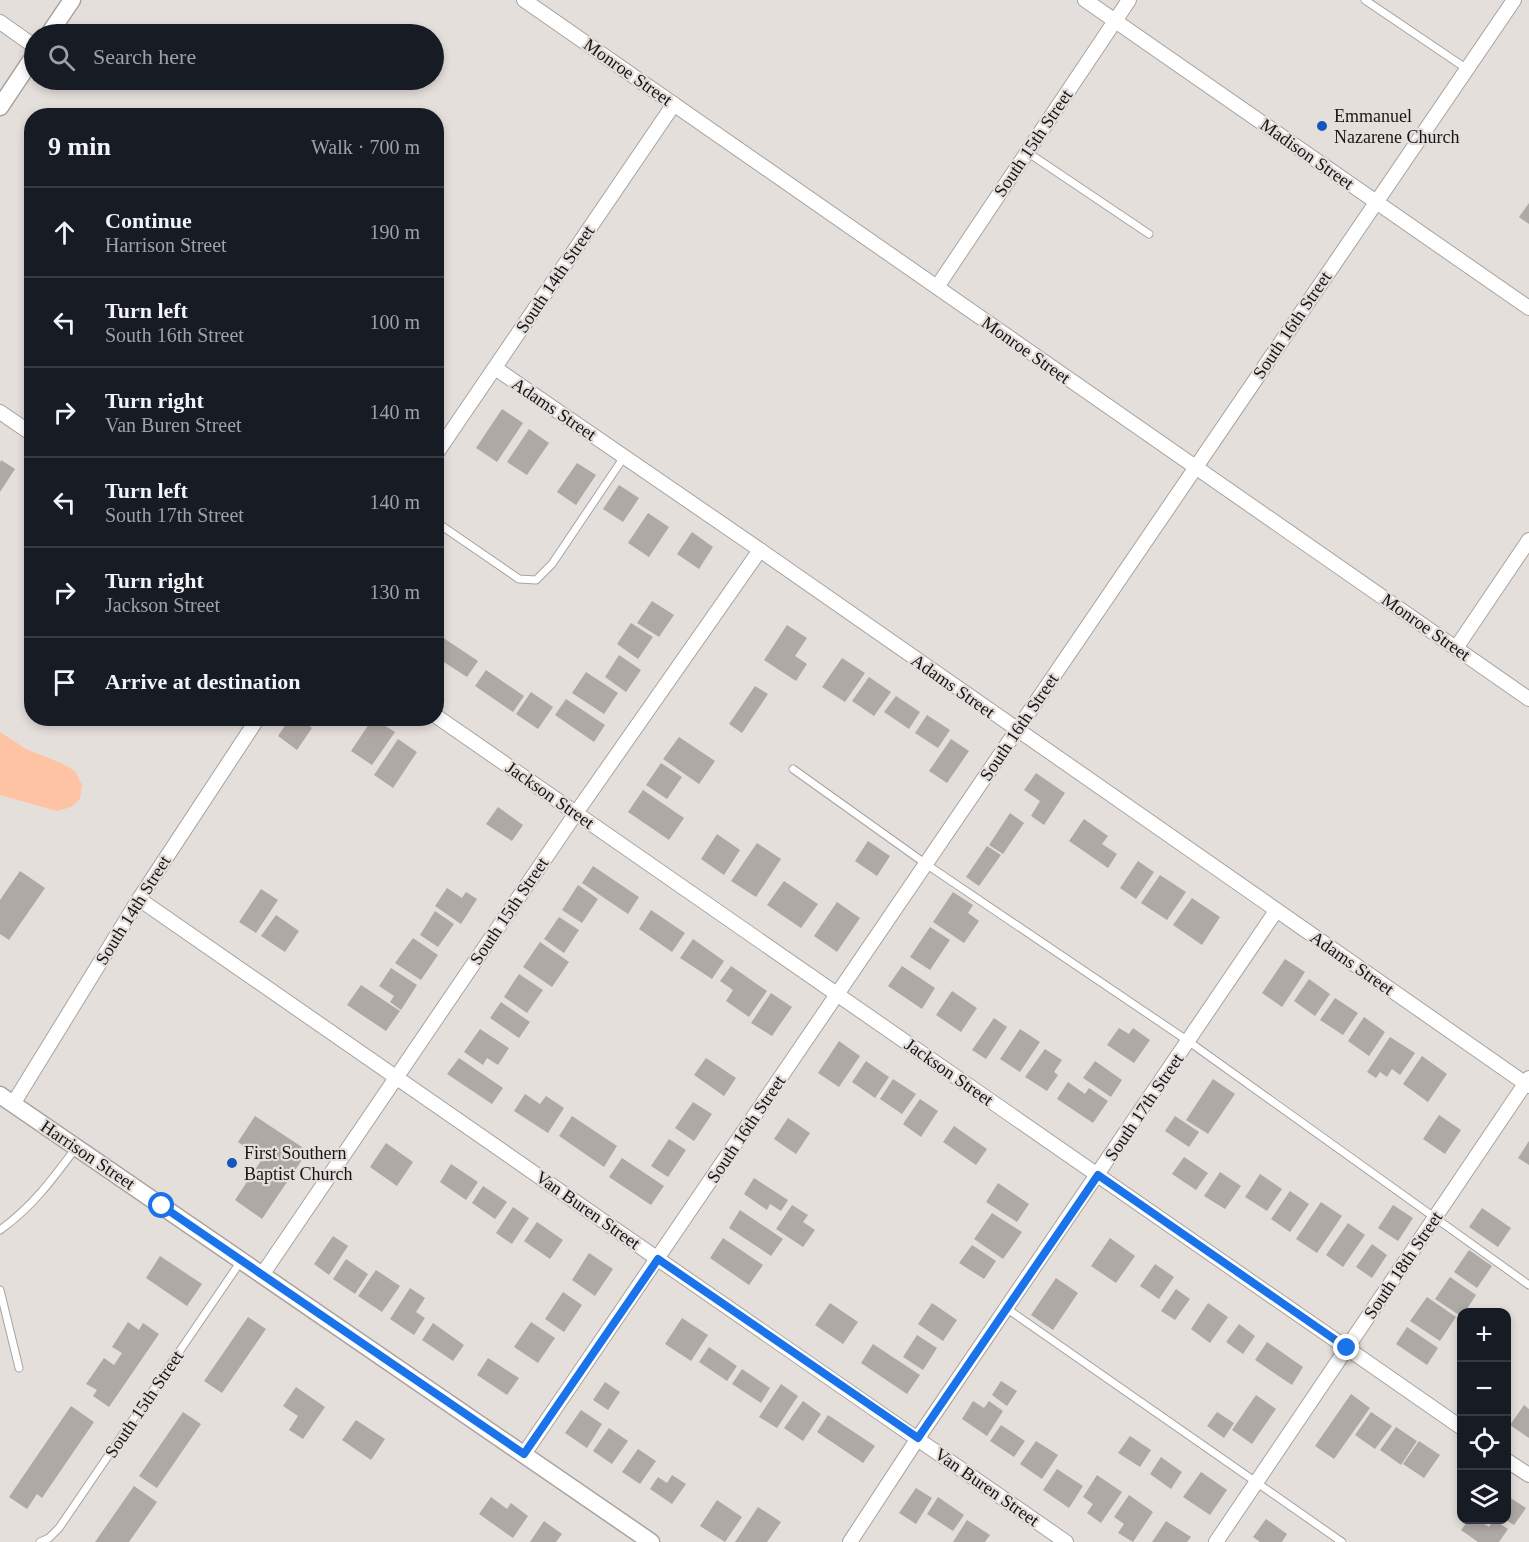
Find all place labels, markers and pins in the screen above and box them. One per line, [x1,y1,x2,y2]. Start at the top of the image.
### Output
place label: Emmanuel Nazarene Church [1334,106,1459,147]
marker: Emmanuel Nazarene Church [1315,119,1329,133]
place label: First Southern Baptist Church [244,1143,353,1184]
marker: First Southern Baptist Church [225,1156,239,1170]

